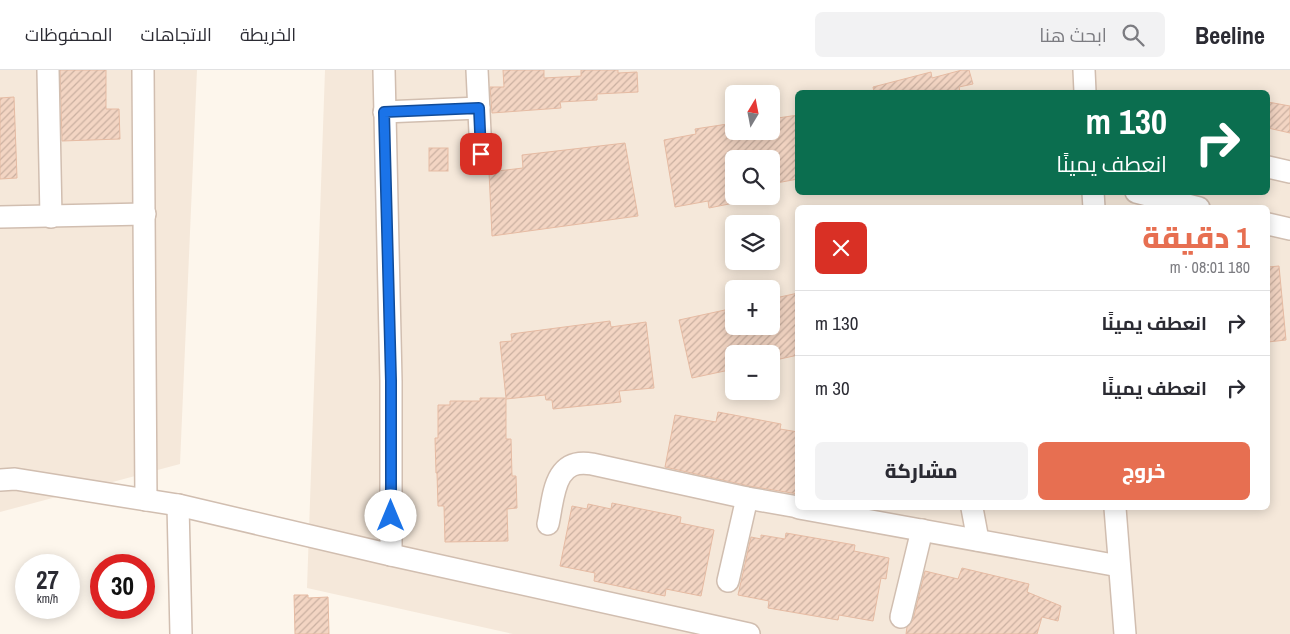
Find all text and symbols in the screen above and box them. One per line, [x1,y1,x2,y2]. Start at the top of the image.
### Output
search box [815,12,1165,57]
text: Beeline [1195,19,1265,51]
icon: search [1119,21,1147,49]
text: المحفوظات [25,22,113,47]
text: الاتجاهات [141,22,212,47]
text: الخريطة [240,22,296,47]
text: ابحث هنا [1039,22,1107,48]
north arrow [725,85,780,140]
map controls [725,85,780,400]
text: 130 m [1086,98,1167,145]
icon: right [1185,110,1250,175]
pin [460,133,502,175]
icon: arrive [467,140,495,168]
text: انعطف يمينًا [1056,149,1167,179]
button: search [725,150,780,205]
button: layers [725,215,780,270]
text: 1 دقيقة [1142,217,1250,257]
button: close [815,222,867,274]
text: 180 m · 08:01 [1170,256,1250,278]
button: + [725,280,780,335]
icon: right [1222,309,1250,337]
text: 130 m [815,310,858,336]
text: انعطف يمينًا [1101,310,1207,336]
button: − [725,345,780,400]
icon: right [1222,374,1250,402]
text: 30 m [815,375,850,401]
text: انعطف يمينًا [1101,375,1207,401]
button: مشاركة [815,442,1028,500]
button: خروج [1038,442,1250,500]
position arrow [364,489,416,541]
speed limit sign: 30 [90,554,155,619]
text: 27 [36,563,59,597]
text: km/h [37,591,58,607]

